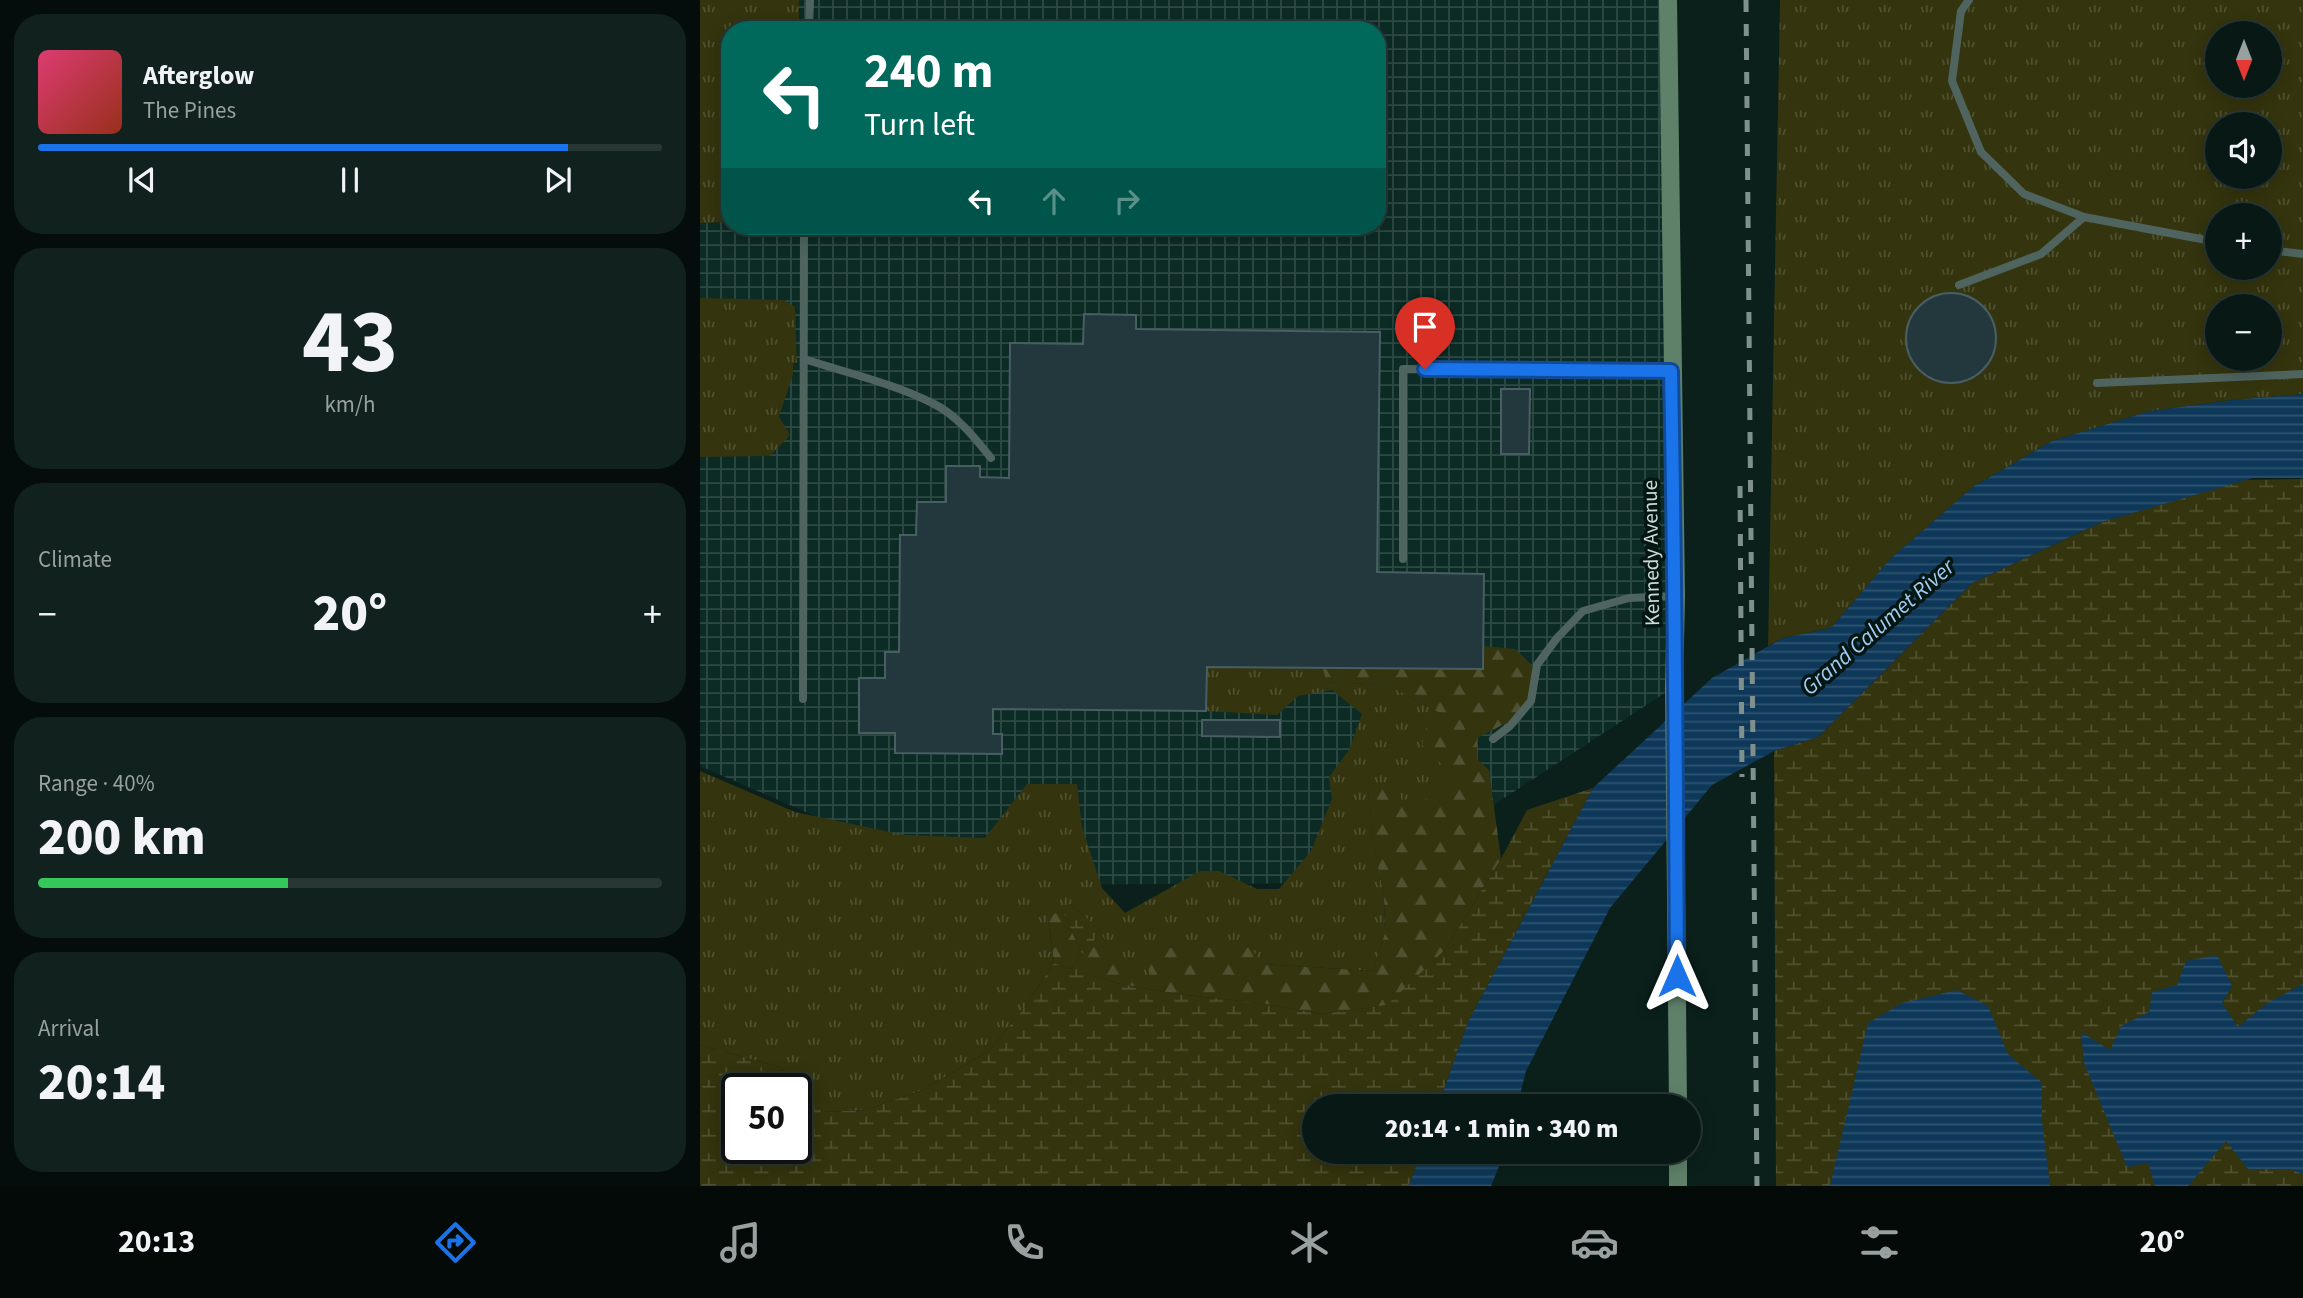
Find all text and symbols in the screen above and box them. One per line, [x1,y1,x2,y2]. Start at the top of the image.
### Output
north arrow [2205,21,2282,98]
map controls [2205,21,2282,371]
text: 240 m [864,37,993,107]
icon: left [749,49,840,140]
text: Afterglow [143,57,254,94]
text: The Pines [143,94,236,127]
text: Turn left [864,102,975,148]
button: sound [2205,112,2282,189]
icon: previous [123,161,161,199]
icon: pause [331,161,369,199]
icon: next [539,161,577,199]
icon: left [962,182,1000,220]
icon: ahead [1035,182,1073,220]
icon: right [1108,182,1146,220]
button: + [2205,203,2282,280]
text: 43 [302,278,398,407]
button: − [2205,294,2282,371]
pin [1395,297,1455,369]
icon: arrive [1406,308,1444,346]
text: km/h [324,388,376,421]
street label: Kennedy Avenue [1635,480,1667,626]
text: Climate [38,543,112,576]
water label: Grand Calumet River [1794,550,1963,703]
text: 20° [313,577,387,651]
text: − [38,588,57,642]
text: + [643,588,662,642]
text: Range · 40% [38,767,155,800]
text: 200 km [38,801,206,875]
position arrow [1640,939,1714,1013]
text: Arrival [38,1012,100,1045]
text: 20:14 [38,1046,165,1120]
speed limit sign: 50 [721,1073,812,1164]
text: 20:14 · 1 min · 340 m [1385,1110,1618,1147]
icon: directions [431,1218,480,1267]
icon: music [716,1218,765,1267]
icon: phone [1000,1218,1049,1267]
icon: climate [1285,1218,1334,1267]
icon: car [1570,1218,1619,1267]
icon: filters [1855,1218,1904,1267]
text: 20:13 [118,1219,195,1265]
text: 20° [2140,1219,2185,1265]

